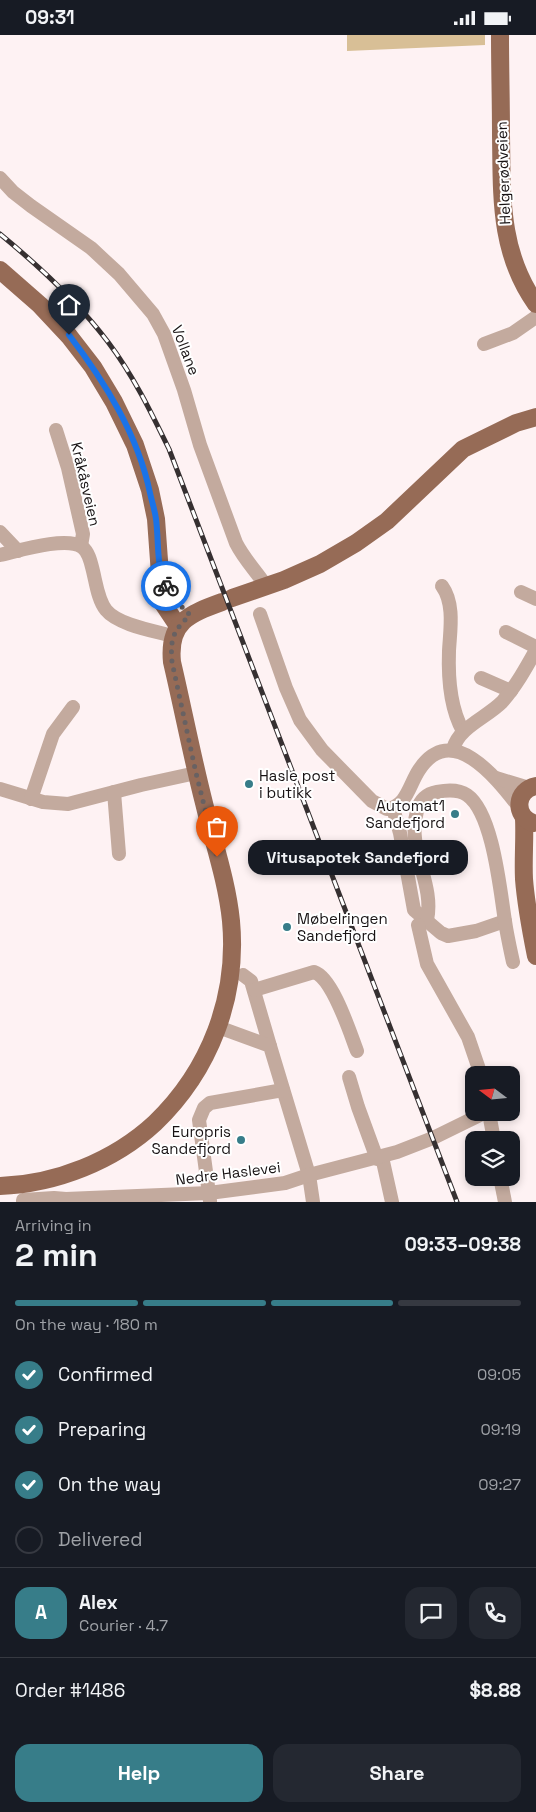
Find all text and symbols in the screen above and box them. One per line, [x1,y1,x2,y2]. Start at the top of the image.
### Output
text: 09:31 [25,5,75,30]
street label: Helgerødveien [492,121,514,225]
pin [48,284,90,335]
icon: home [55,291,83,319]
street label: Vollane [168,322,204,378]
street label: Kråkåsveien [67,440,105,528]
courier [141,561,191,611]
icon: bike [152,572,180,600]
place label: Hasle post i butikk [259,766,335,802]
marker: Hasle post i butikk [243,778,255,790]
place label: Automat1 Sandefjord [365,796,445,832]
pin [196,806,238,857]
marker: Automat1 Sandefjord [449,808,461,820]
icon: bag [203,813,231,841]
callout: Vitusapotek Sandefjord [247,839,467,875]
text: Vitusapotek Sandefjord [267,847,449,868]
place label: Møbelringen Sandefjord [297,909,388,945]
marker: Møbelringen Sandefjord [281,921,293,933]
north arrow [465,1066,520,1121]
map controls [465,1066,520,1186]
place label: Europris Sandefjord [151,1122,231,1158]
button: layers [465,1131,520,1186]
marker: Europris Sandefjord [235,1134,247,1146]
street label: Nedre Haslevei [174,1157,282,1189]
text: Arriving in [15,1215,92,1236]
text: 09:33–09:38 [404,1232,521,1257]
text: 2 min [15,1235,98,1275]
text: On the way · 180 m [15,1314,158,1335]
icon: check [15,1361,43,1389]
text: Confirmed [58,1362,153,1387]
text: 09:05 [477,1364,521,1385]
icon: check [15,1416,43,1444]
text: Preparing [58,1417,146,1442]
text: 09:19 [480,1419,521,1440]
icon: check [15,1471,43,1499]
text: On the way [58,1472,161,1497]
text: 09:27 [478,1474,521,1495]
text: Delivered [58,1527,143,1552]
button: chat [405,1587,457,1639]
button: phone [469,1587,521,1639]
text: Alex [79,1590,118,1615]
text: A [35,1600,47,1625]
text: Courier · 4.7 [79,1615,168,1636]
text: Order #1486 [15,1678,125,1703]
text: $8.88 [470,1678,521,1703]
button: Help [15,1744,263,1802]
button: Share [273,1744,521,1802]

